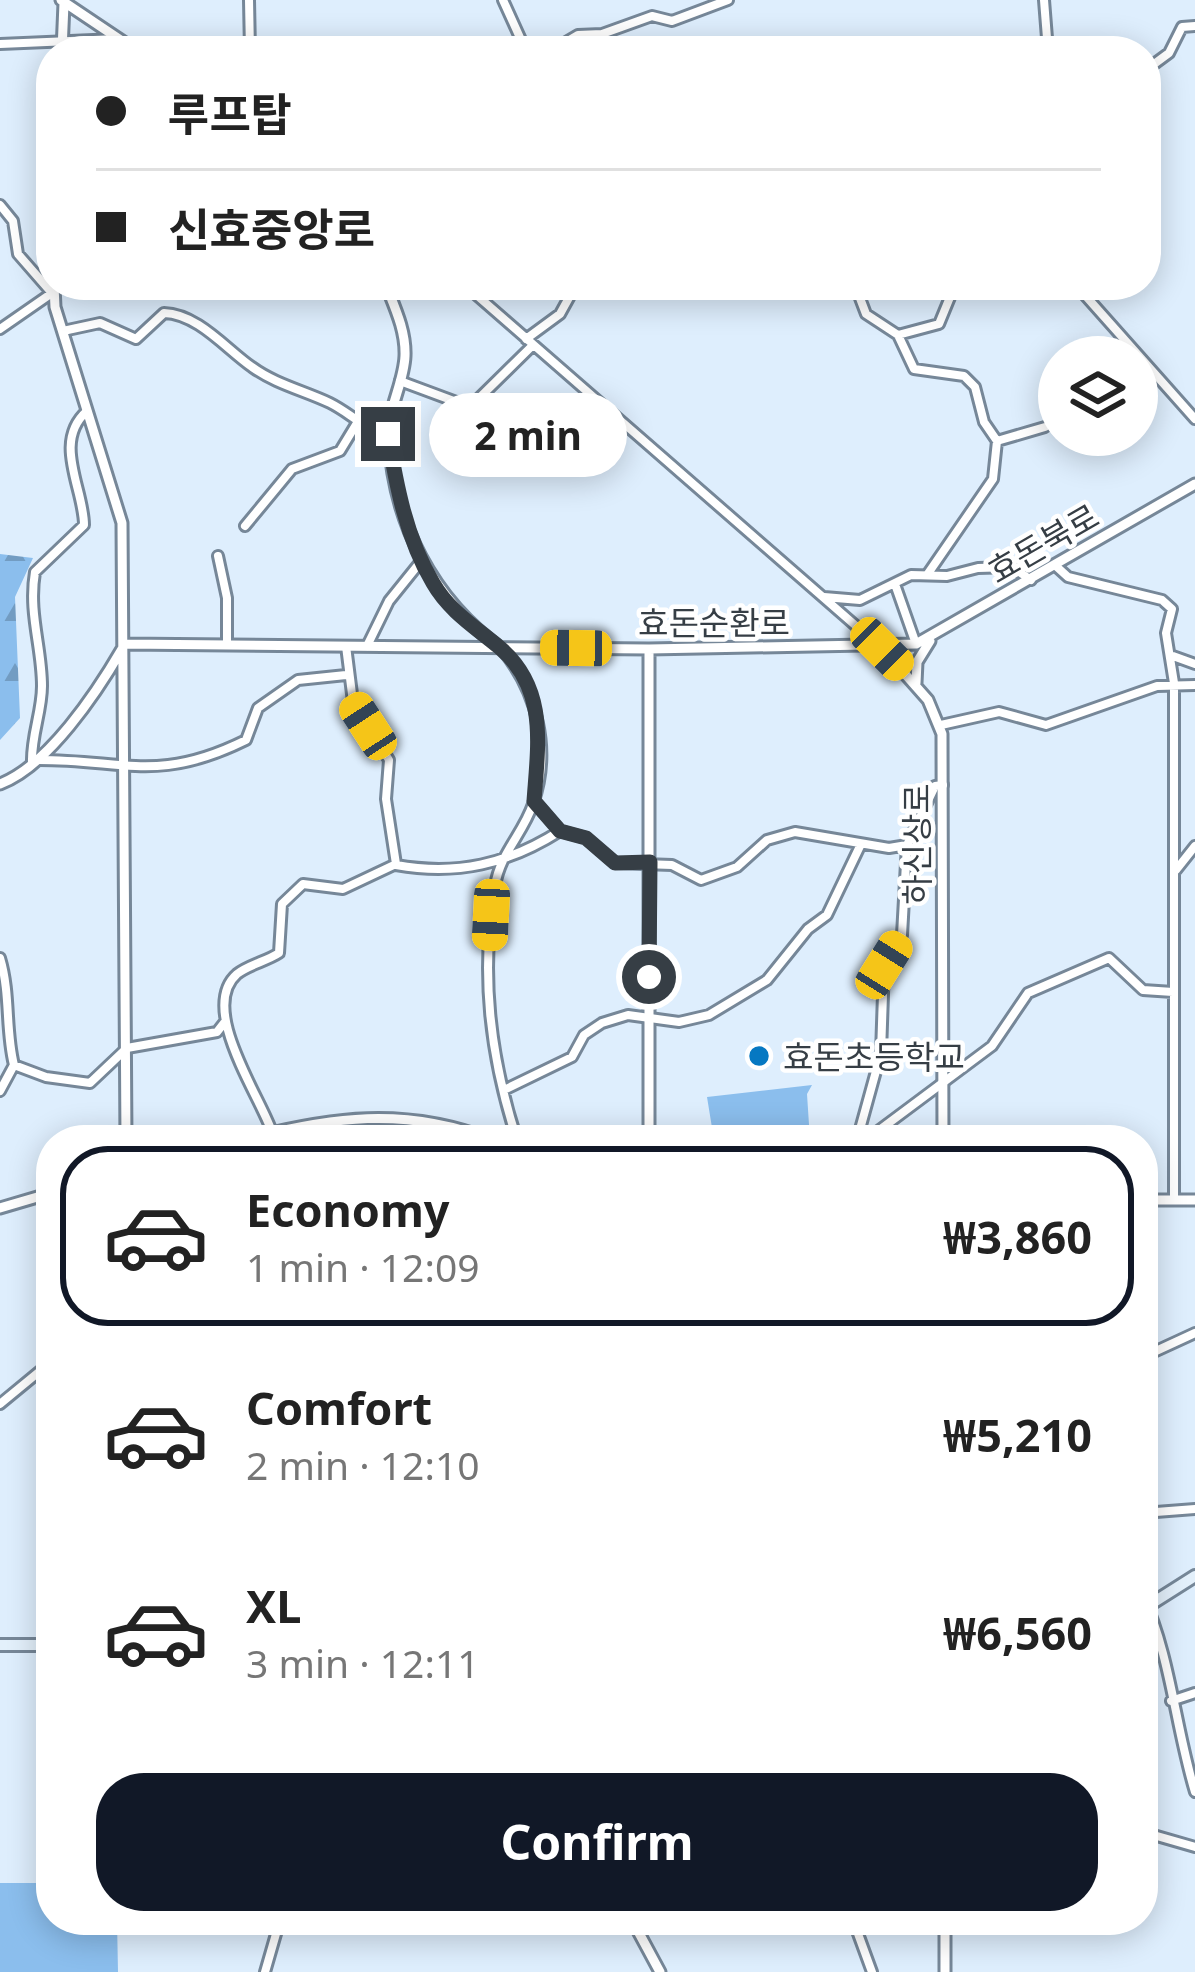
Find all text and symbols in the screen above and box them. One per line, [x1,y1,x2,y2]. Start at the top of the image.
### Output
text: 루프탑 [168,83,292,144]
text: 신효중앙로 [168,198,375,259]
map controls [1038,336,1158,456]
button: layers [1038,336,1158,456]
callout: 2 min [430,392,628,476]
route end [361,407,415,461]
text: 2 min [474,408,582,461]
street label: 효돈북로 [979,493,1107,593]
street label: 효돈순환로 [638,600,790,645]
car [844,611,920,687]
car [540,629,612,667]
car [333,686,403,766]
street label: 하신상로 [894,783,939,905]
car [471,878,511,952]
car [850,925,918,1005]
route start [622,950,676,1004]
place label: 효돈초등학교 [783,1034,965,1079]
marker: 효돈초등학교 [746,1043,772,1069]
text: Economy [246,1179,450,1240]
icon: car [102,1182,210,1290]
text: ₩3,860 [943,1206,1092,1267]
text: 1 min · 12:09 [246,1240,480,1293]
text: Comfort [246,1377,432,1438]
icon: car [102,1380,210,1488]
text: ₩5,210 [943,1404,1092,1465]
text: 2 min · 12:10 [246,1438,480,1491]
text: XL [246,1575,301,1636]
icon: car [102,1578,210,1686]
text: ₩6,560 [943,1602,1092,1663]
text: 3 min · 12:11 [246,1636,480,1689]
button: Confirm [96,1773,1098,1911]

